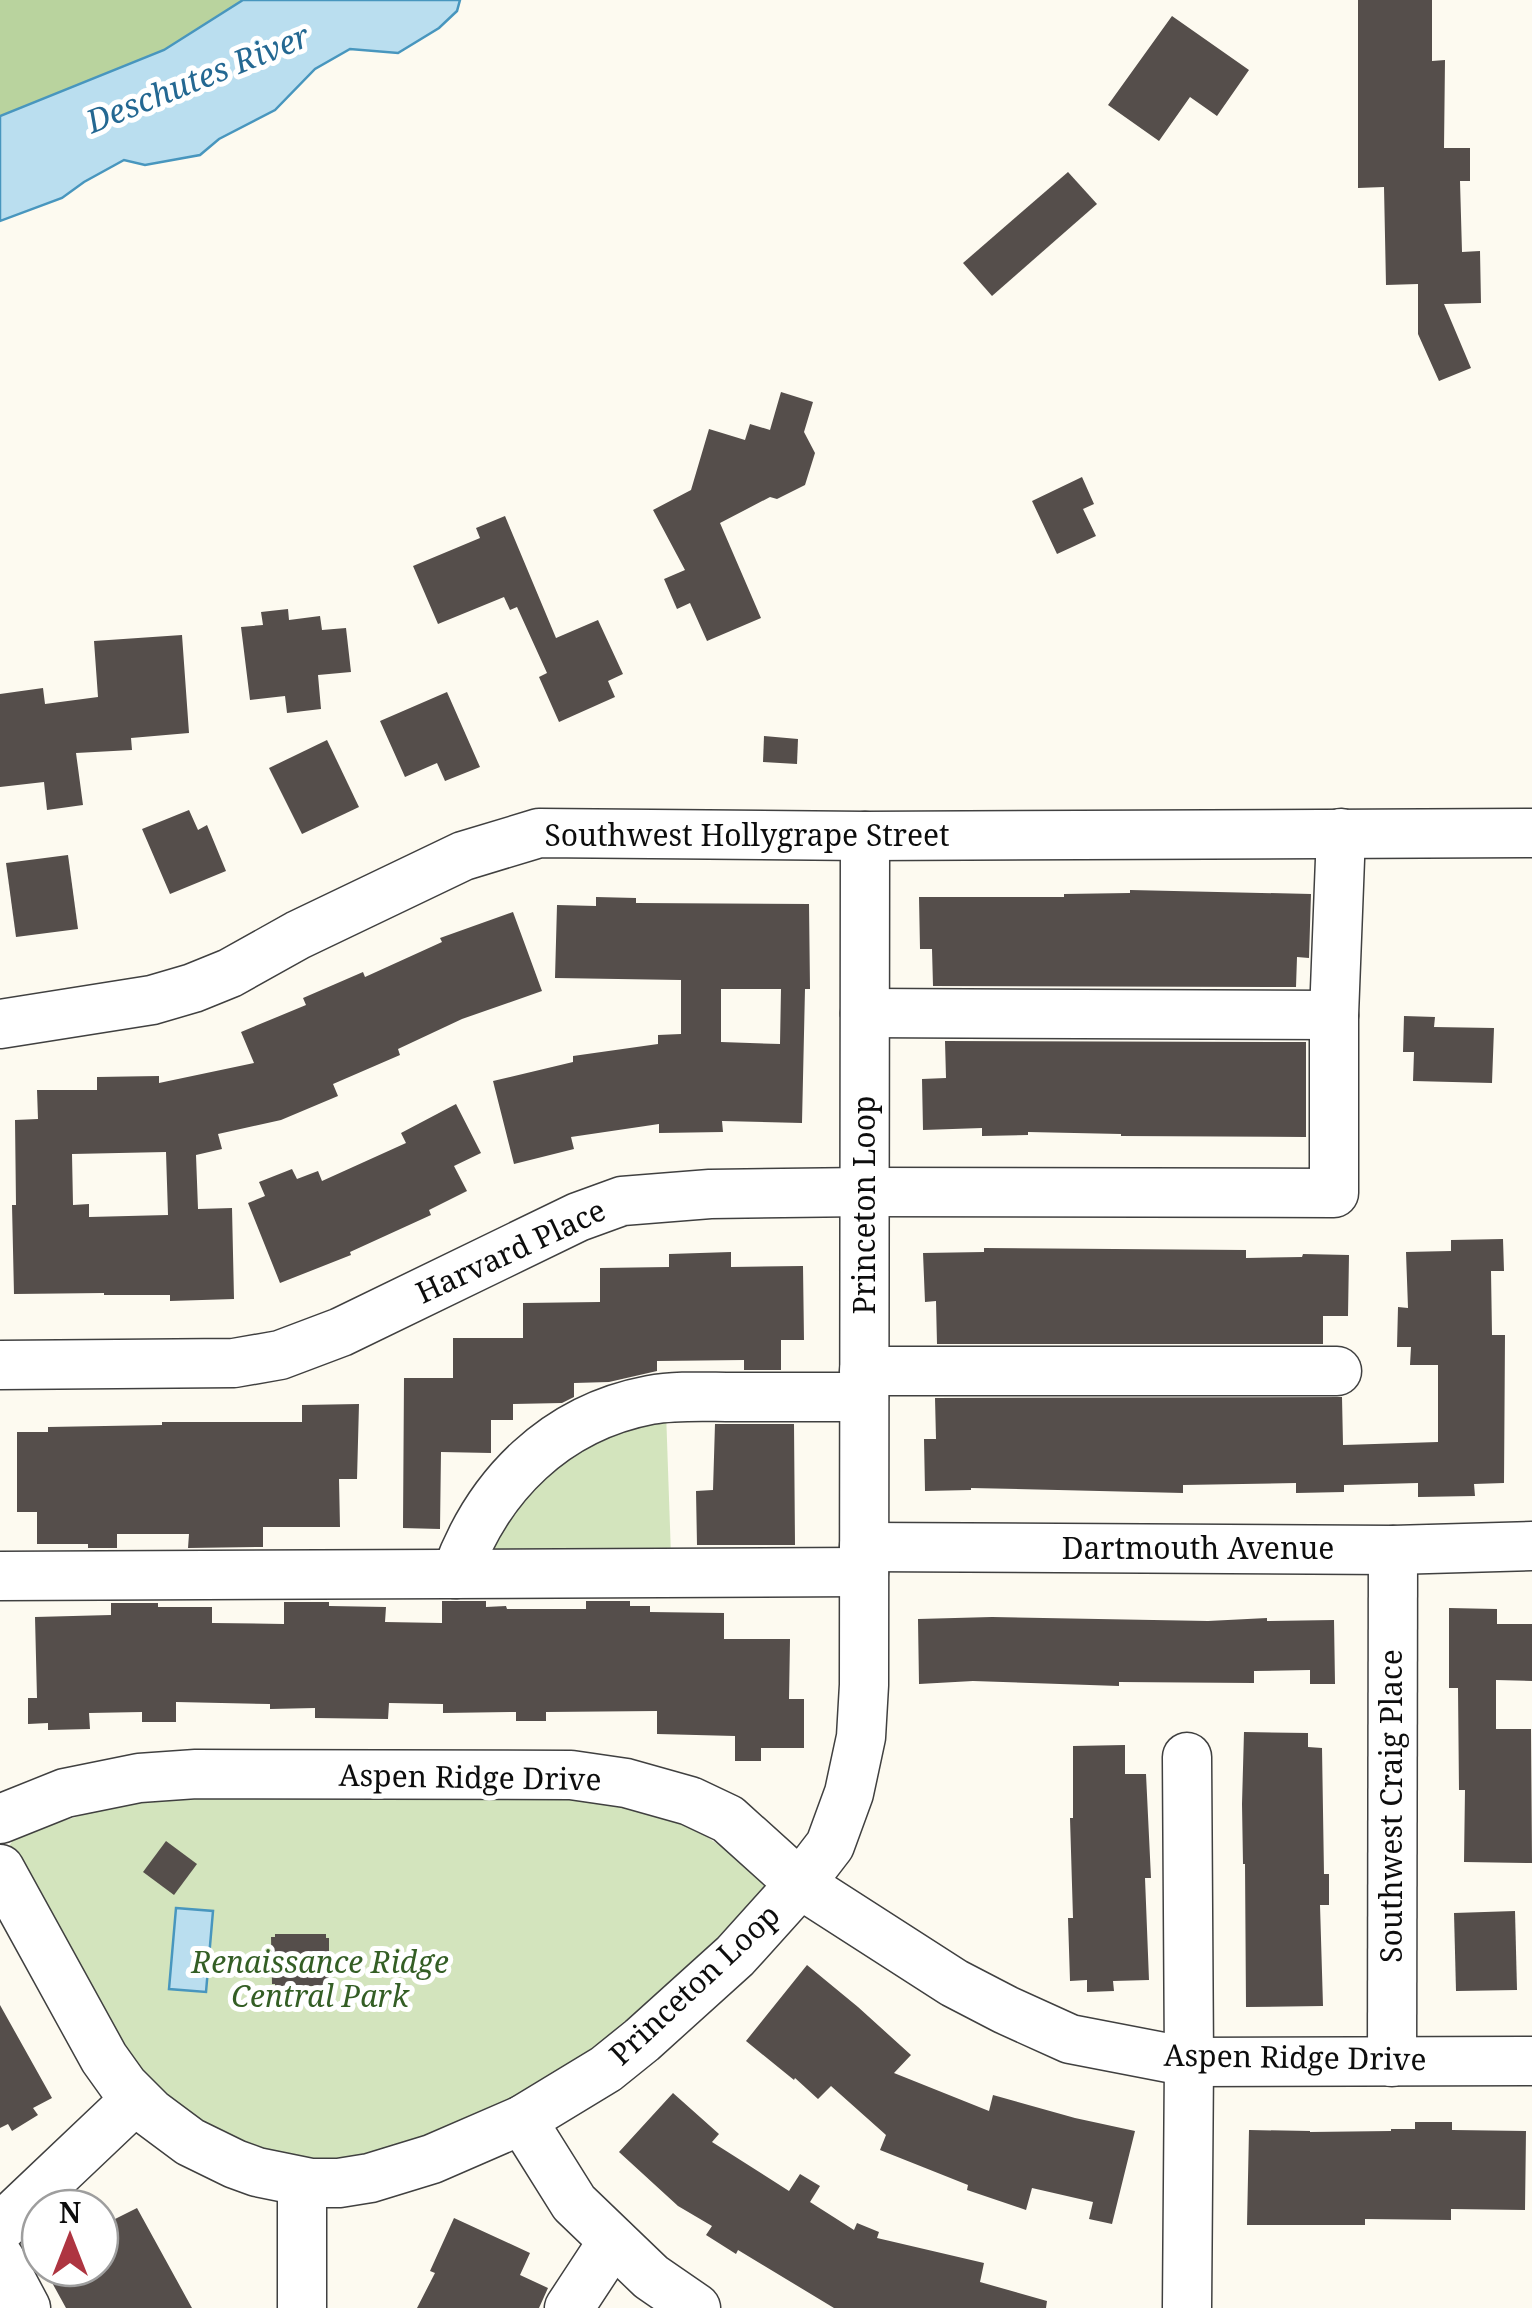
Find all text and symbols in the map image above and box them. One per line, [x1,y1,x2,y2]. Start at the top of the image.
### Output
water label: Deschutes River [78,13,316,142]
street label: Southwest Hollygrape Street [544,814,950,855]
street label: Princeton Loop [843,1096,884,1314]
street label: Harvard Place [409,1189,612,1312]
street label: Dartmouth Avenue [1062,1527,1334,1568]
street label: Southwest Craig Place [1370,1649,1411,1963]
street label: Aspen Ridge Drive [338,1754,602,1799]
street label: Princeton Loop [600,1894,788,2073]
park label: Renaissance Ridge Central Park [190,1941,449,2016]
street label: Aspen Ridge Drive [1163,2034,1427,2079]
north arrow [20,2188,120,2288]
text: N [59,2193,81,2231]

